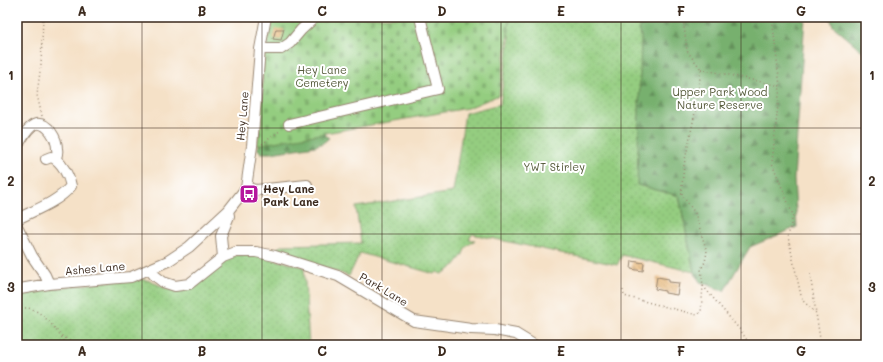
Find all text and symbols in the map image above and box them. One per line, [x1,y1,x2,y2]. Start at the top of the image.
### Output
text: A [77,2,87,19]
text: B [198,2,207,19]
text: C [317,2,327,19]
text: D [437,2,447,19]
text: E [557,2,565,19]
text: F [677,2,685,19]
text: G [796,2,806,19]
park label: Hey Lane Cemetery [295,62,349,90]
text: 1 [8,66,14,83]
text: 1 [869,66,875,83]
park label: Upper Park Wood Nature Reserve [673,84,767,112]
street label: Hey Lane [232,91,252,141]
park label: YWT Stirley [523,159,585,174]
text: 2 [7,172,15,189]
text: 2 [868,172,876,189]
place label: Hey Lane Park Lane [263,181,319,209]
bus stop icon: Hey Lane Park Lane [238,183,260,205]
street label: Ashes Lane [64,258,126,278]
street label: Park Lane [357,269,411,309]
text: 3 [7,278,15,295]
text: 3 [868,278,876,295]
text: A [77,342,87,359]
text: B [198,342,207,359]
text: C [317,342,327,359]
text: D [437,342,447,359]
text: E [557,342,565,359]
text: F [677,342,685,359]
text: G [796,342,806,359]

